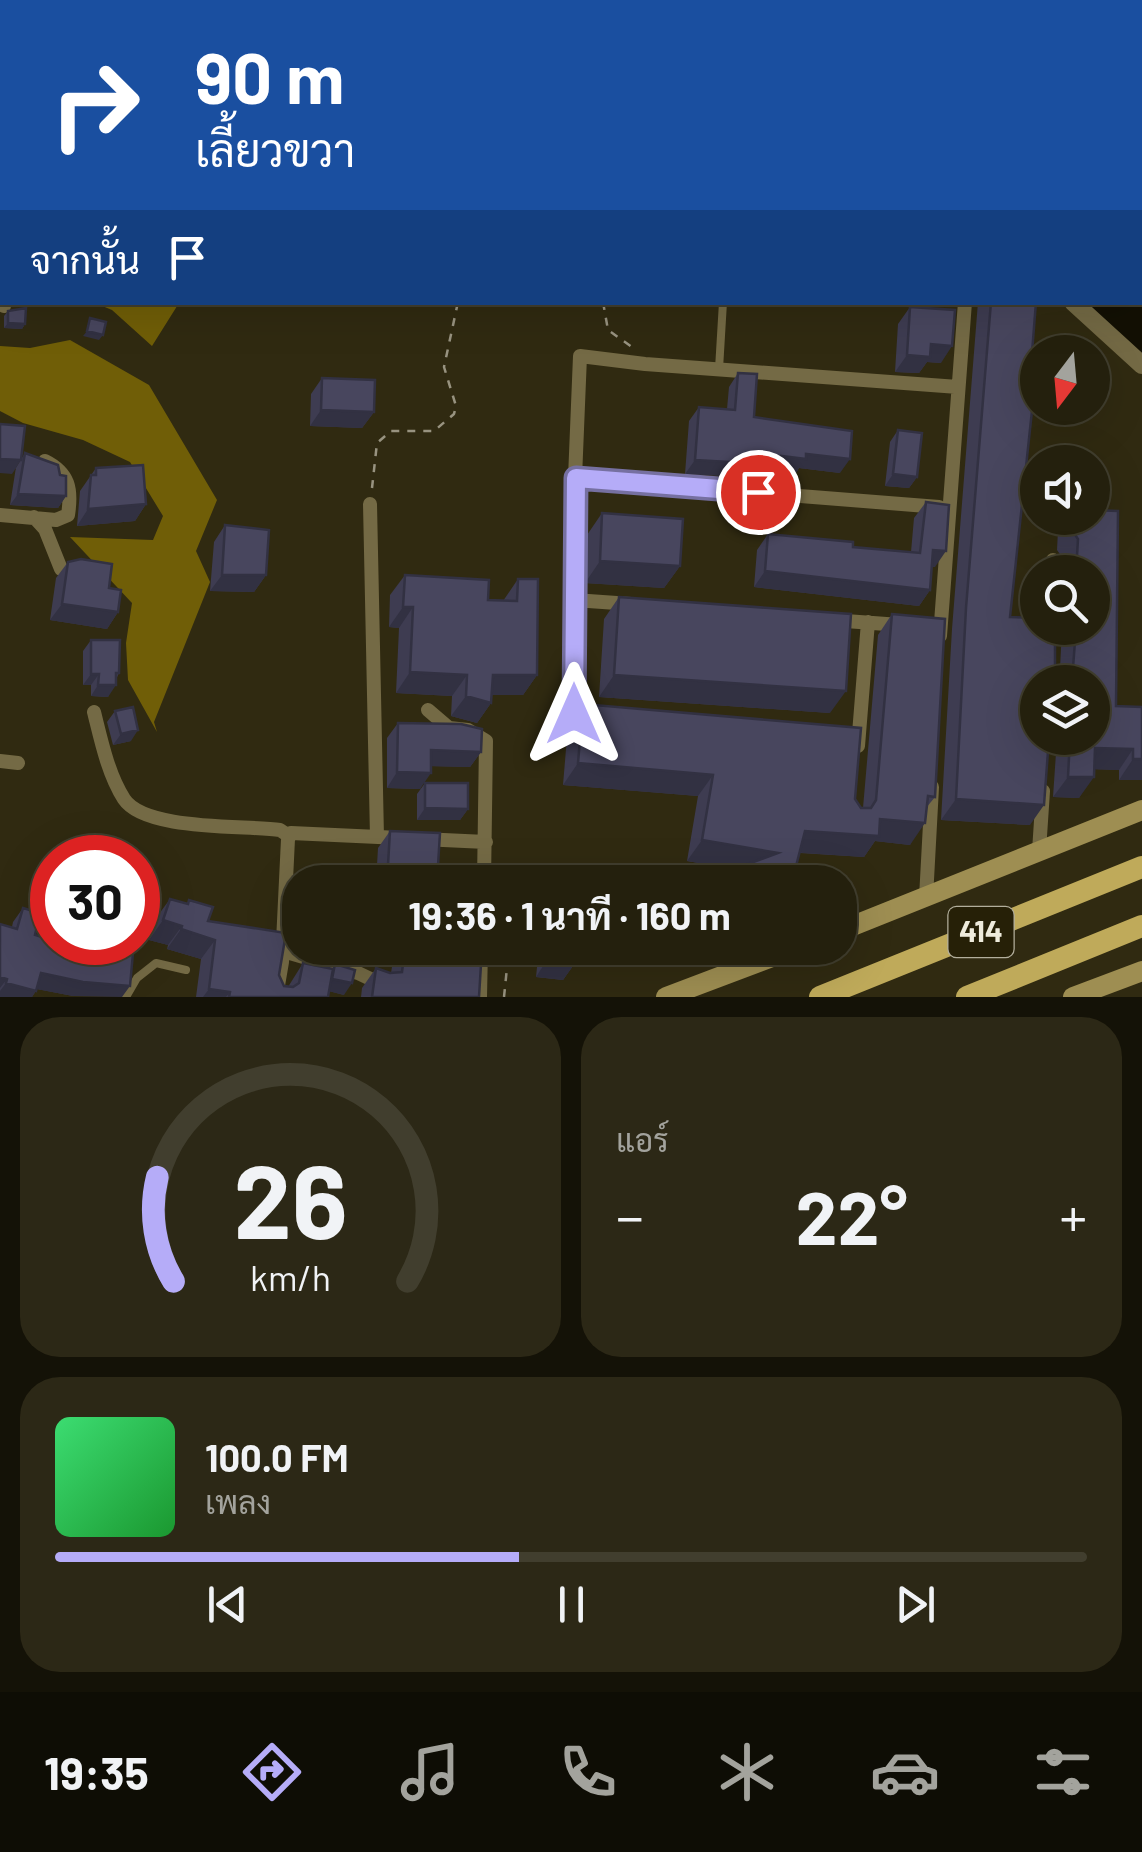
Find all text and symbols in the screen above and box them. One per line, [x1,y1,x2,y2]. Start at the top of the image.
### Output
text: 90 m [195,34,345,118]
icon: right [30,40,160,170]
text: เลี้ยวขวา [195,122,355,176]
icon: arrive [160,230,215,285]
text: จากนั้น [30,236,140,282]
north arrow [1020,335,1110,425]
map controls [1020,335,1110,755]
button: sound [1020,445,1110,535]
pin [716,450,801,535]
icon: arrive [731,465,786,520]
button: search [1020,555,1110,645]
position arrow [522,662,626,766]
button: layers [1020,665,1110,755]
speed limit sign: 30 [30,835,160,965]
text: 19:36 · 1 นาที · 160 m [408,892,731,938]
road number: 414 [948,907,1014,957]
text: แอร์ [616,1120,669,1158]
text: 26 [233,1135,348,1260]
text: 22° [795,1170,908,1260]
text: − [616,1182,644,1248]
text: + [1059,1182,1087,1248]
text: km/h [250,1255,331,1298]
text: 100.0 FM [205,1434,349,1480]
text: เพลง [205,1482,271,1520]
icon: previous [200,1577,255,1632]
icon: pause [544,1577,599,1632]
icon: next [888,1577,943,1632]
icon: directions [237,1737,307,1807]
icon: music [395,1737,465,1807]
icon: phone [553,1737,623,1807]
icon: climate [712,1737,782,1807]
icon: car [870,1737,940,1807]
icon: filters [1028,1737,1098,1807]
text: 19:35 [44,1745,149,1799]

